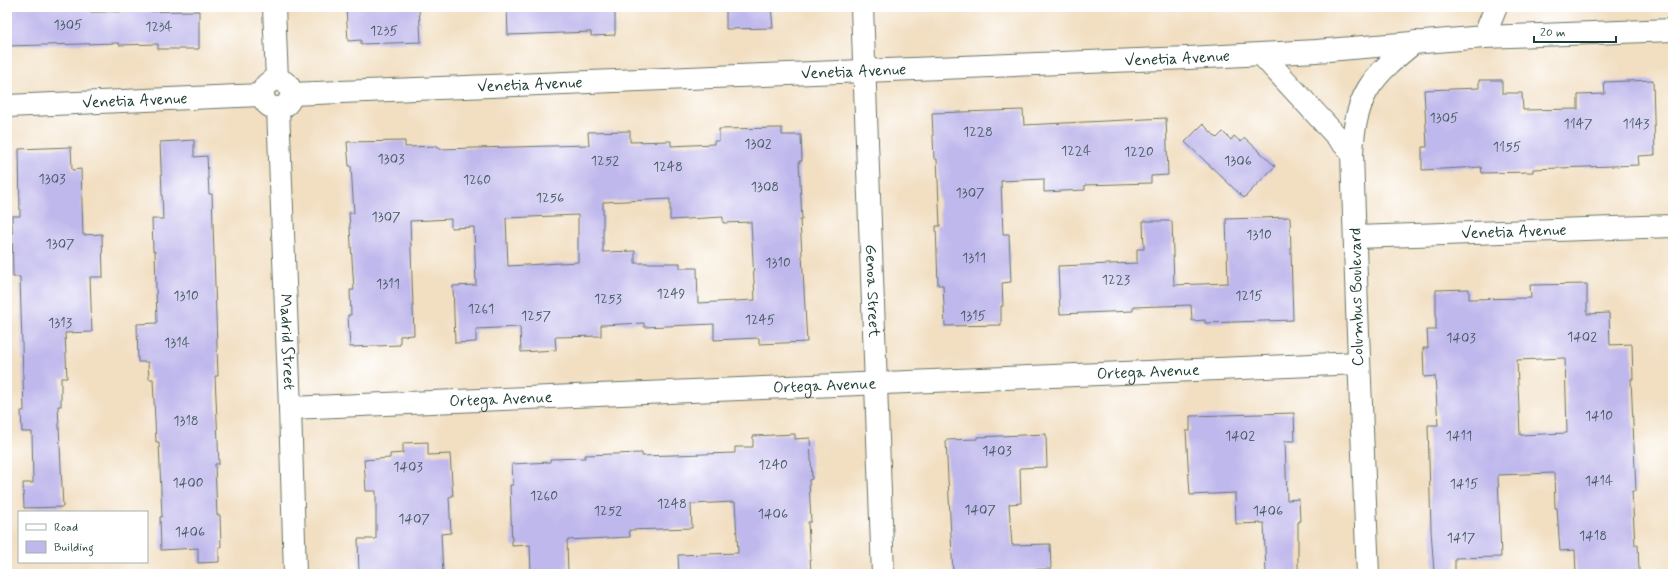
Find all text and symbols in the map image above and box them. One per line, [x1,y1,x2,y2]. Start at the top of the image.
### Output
house number: 1305 [54,16,83,34]
house number: 1234 [145,18,173,36]
scale bar [1534,18,1616,44]
house number: 1235 [370,22,398,40]
text: 20 m [1540,25,1566,41]
street label: Venetia Avenue [1124,45,1230,71]
street label: Venetia Avenue [801,59,907,84]
street label: Venetia Avenue [477,72,583,97]
street label: Venetia Avenue [82,88,188,113]
house number: 1305 [1430,109,1459,127]
house number: 1147 [1563,115,1593,133]
house number: 1143 [1623,115,1649,133]
house number: 1228 [963,123,993,141]
house number: 1302 [744,135,772,153]
house number: 1155 [1493,138,1521,156]
house number: 1224 [1061,142,1091,160]
house number: 1220 [1124,143,1154,161]
house number: 1303 [378,150,404,168]
house number: 1252 [591,152,619,170]
house number: 1306 [1224,152,1252,170]
house number: 1248 [653,158,683,176]
house number: 1303 [39,170,65,188]
house number: 1260 [463,171,491,189]
house number: 1308 [751,178,779,196]
house number: 1307 [955,184,985,202]
house number: 1256 [536,189,564,207]
house number: 1307 [371,208,401,226]
street label: Venetia Avenue [1461,219,1567,244]
house number: 1310 [1246,226,1272,244]
street label: Columbus Boulevard [1345,228,1369,366]
house number: 1307 [45,235,75,253]
street label: Genoa Street [860,244,885,338]
house number: 1311 [962,249,986,267]
house number: 1310 [765,254,791,272]
house number: 1223 [1102,271,1130,289]
house number: 1311 [376,275,400,293]
house number: 1249 [657,285,686,303]
house number: 1310 [173,287,199,305]
house number: 1215 [1235,287,1263,305]
house number: 1253 [594,290,622,308]
street label: Madrid Street [275,293,300,390]
house number: 1261 [468,300,494,318]
house number: 1257 [521,307,551,325]
house number: 1315 [960,307,986,325]
house number: 1245 [745,311,775,329]
house number: 1313 [48,314,72,332]
house number: 1402 [1567,328,1597,346]
house number: 1403 [1446,329,1476,347]
house number: 1314 [164,334,190,352]
street label: Ortega Avenue [1096,359,1200,385]
street label: Ortega Avenue [773,373,877,398]
street label: Ortega Avenue [449,386,553,412]
house number: 1410 [1585,407,1613,425]
house number: 1318 [173,412,199,430]
house number: 1402 [1225,427,1255,445]
house number: 1411 [1446,427,1472,445]
house number: 1403 [982,442,1012,460]
house number: 1240 [758,456,788,474]
house number: 1403 [393,458,423,476]
house number: 1414 [1585,472,1613,490]
house number: 1400 [173,474,204,492]
house number: 1415 [1450,475,1478,493]
house number: 1260 [530,487,558,505]
house number: 1248 [657,495,687,513]
house number: 1407 [964,501,996,519]
house number: 1252 [594,502,622,520]
house number: 1406 [1253,502,1283,520]
house number: 1406 [758,505,788,523]
house number: 1407 [398,510,430,528]
legend [18,511,148,563]
text: Road [54,520,78,536]
house number: 1406 [175,523,205,541]
house number: 1418 [1579,527,1607,545]
house number: 1417 [1447,529,1476,547]
text: Building [54,540,94,557]

